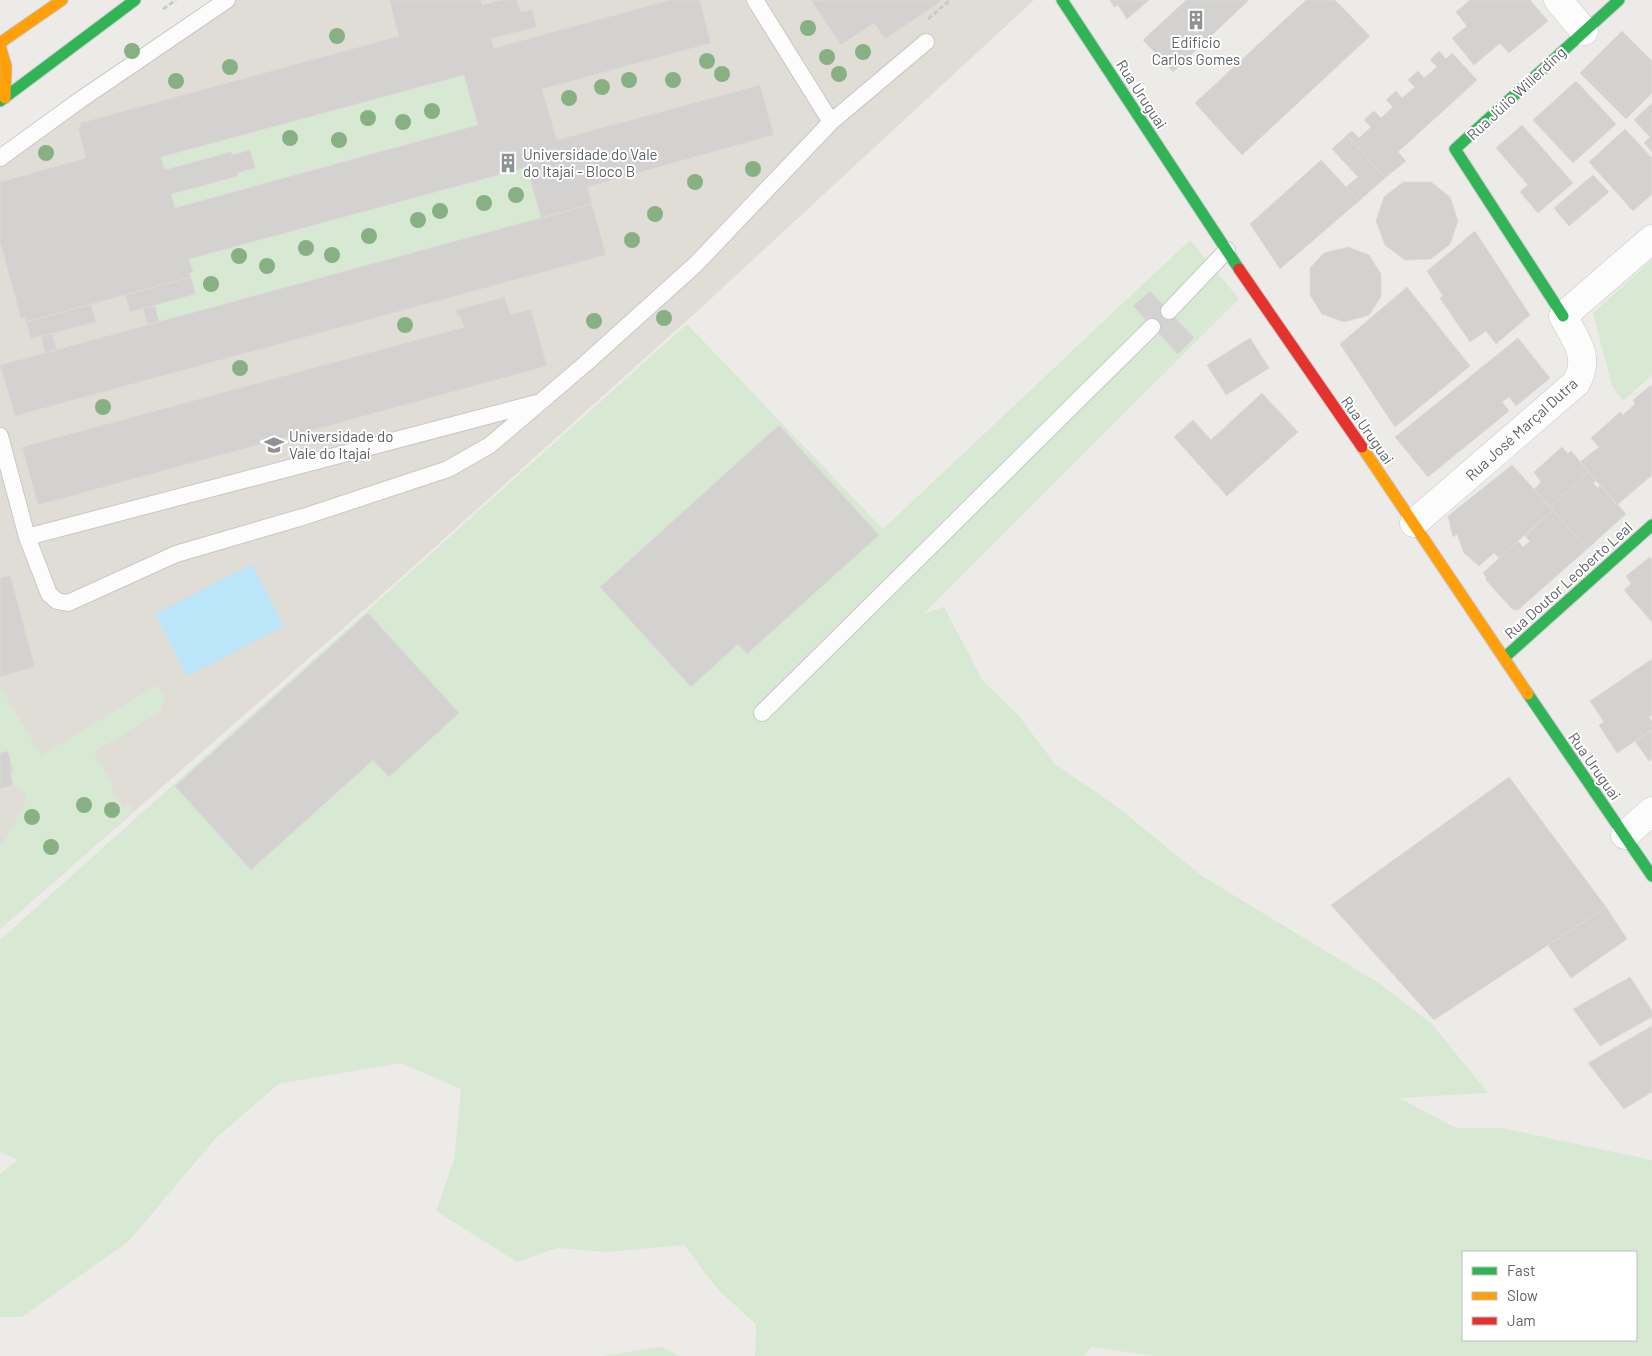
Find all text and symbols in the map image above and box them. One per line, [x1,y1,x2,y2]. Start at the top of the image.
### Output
building icon: Edifício Carlos Gomes [1185,9,1207,31]
place label: Edifício Carlos Gomes [1152,33,1240,68]
street label: Rua Júlio Willerding [1463,43,1569,143]
street label: Rua Uruguai [1113,56,1171,132]
place label: Universidade do Vale do Itajaí - Bloco B [523,145,658,180]
building icon: Universidade do Vale do Itajaí - Bloco B [497,152,519,174]
street label: Rua José Marçal Dutra [1461,374,1581,484]
street label: Rua Uruguai [1338,393,1398,467]
place label: Universidade do Vale do Itajaí [289,427,393,462]
school or university icon: Universidade do Vale do Itajaí [263,434,285,456]
street label: Rua Doutor Leoberto Leal [1500,518,1636,642]
street label: Rua Uruguai [1565,729,1625,803]
legend [1462,1251,1637,1341]
text: Fast [1507,1261,1535,1279]
text: Slow [1507,1286,1538,1304]
text: Jam [1507,1311,1536,1329]

